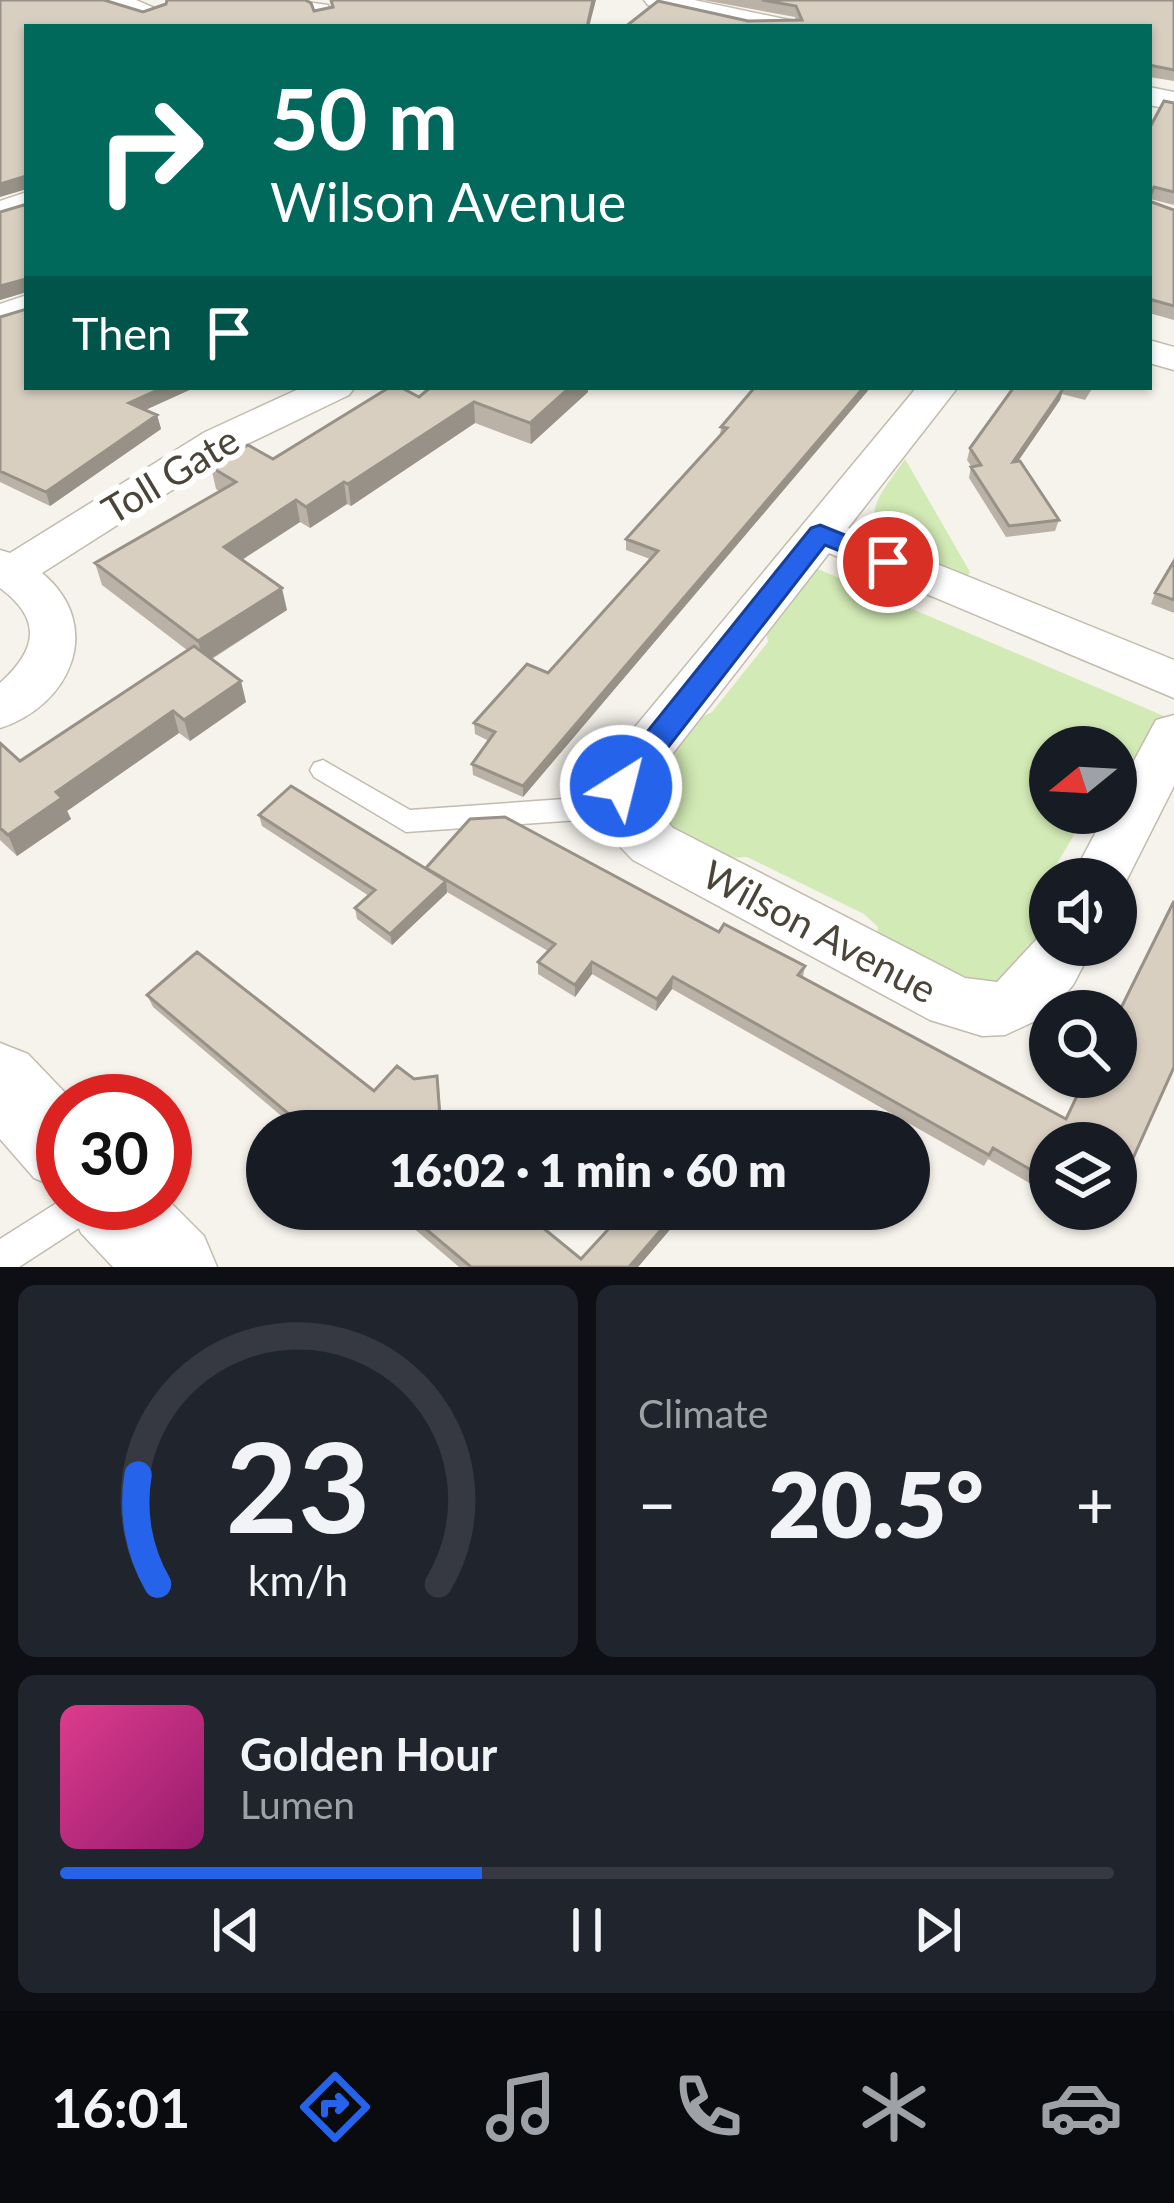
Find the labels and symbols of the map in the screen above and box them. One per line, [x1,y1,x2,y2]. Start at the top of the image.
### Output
street label: Toll Gate [94,415,246,533]
pin [837,511,939,613]
position arrow [558,723,684,849]
north arrow [1029,726,1137,834]
street label: Wilson Avenue [696,850,944,1012]
speed limit sign: 30 [36,1074,192,1230]

